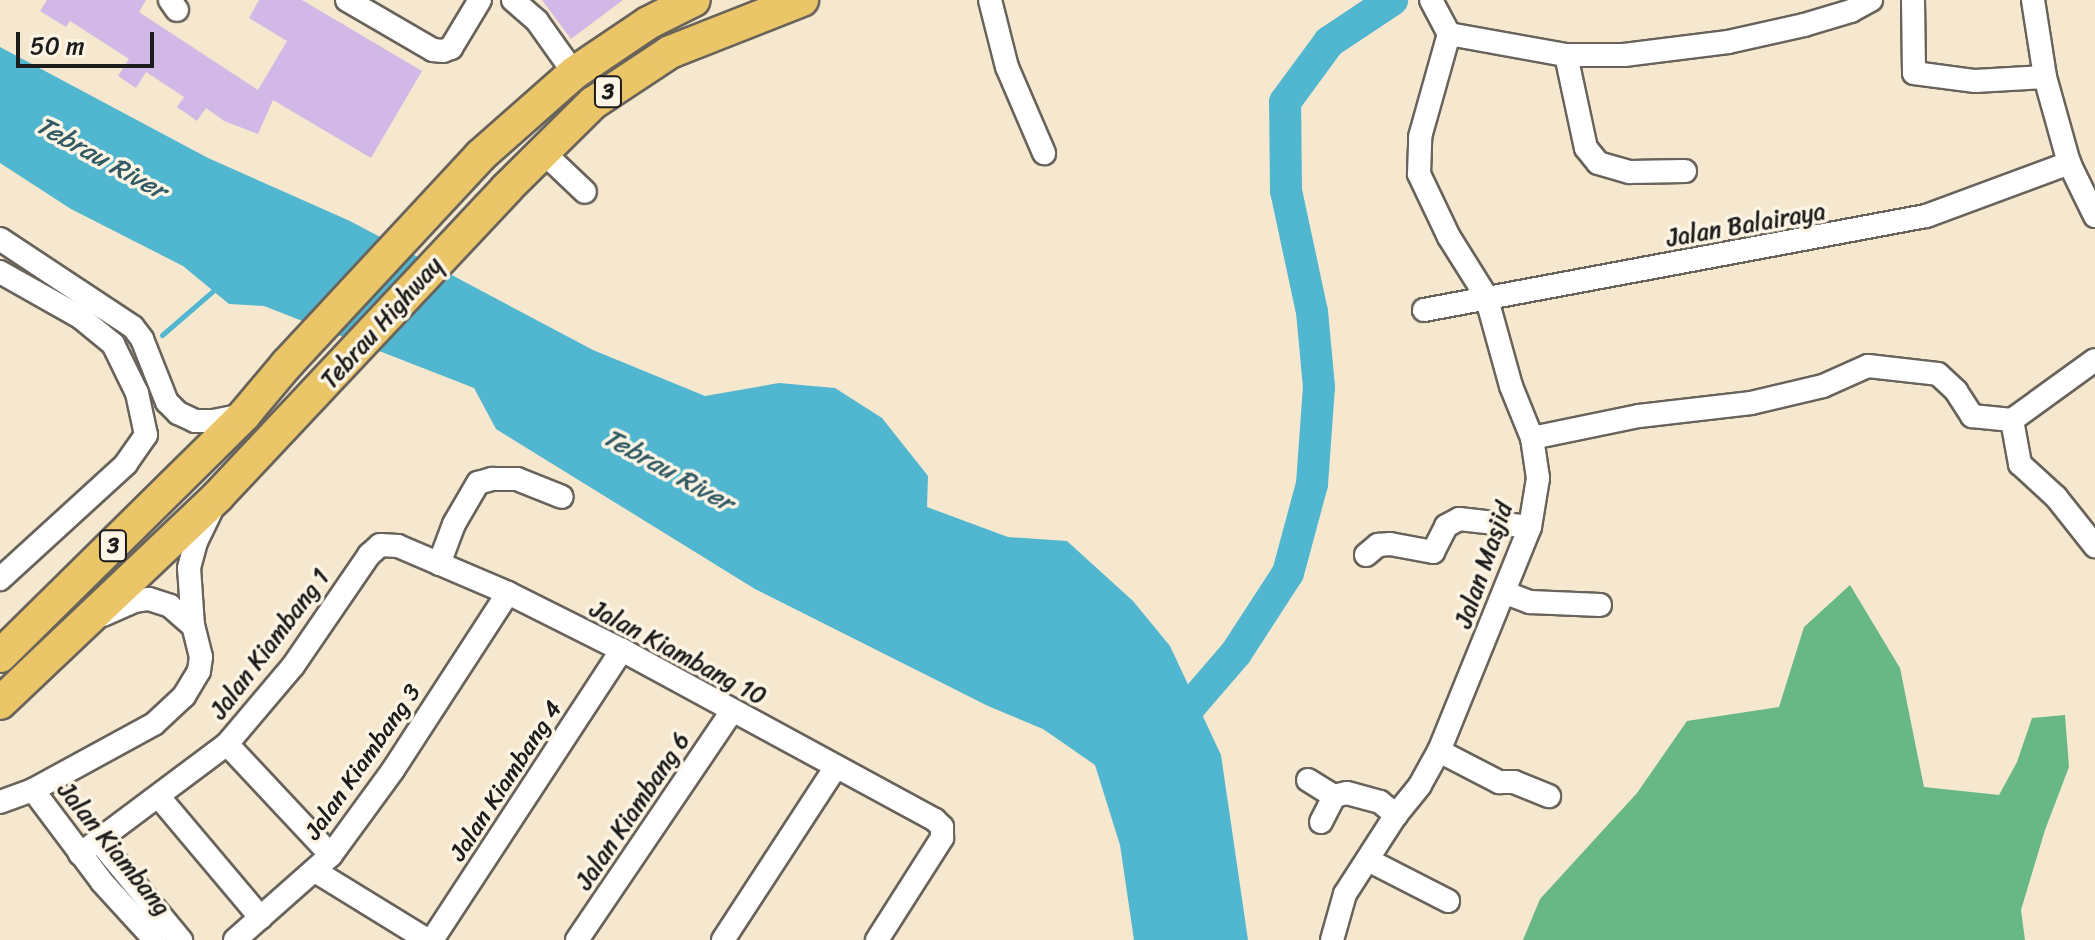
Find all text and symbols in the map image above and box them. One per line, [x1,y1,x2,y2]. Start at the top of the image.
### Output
scale bar [20,16,158,66]
text: 50 m [30,25,85,67]
road number: 3 [592,74,624,110]
water label: Tebrau River [31,110,171,206]
street label: Jalan Balairaya [1665,197,1827,253]
street label: Tebrau Highway [315,251,449,395]
water label: Tebrau River [598,422,738,518]
street label: Jalan Masjid [1449,498,1519,632]
road number: 3 [97,528,129,564]
street label: Jalan Kiambang 1 [204,564,336,724]
street label: Jalan Kiambang 10 [585,595,771,711]
street label: Jalan Kiambang 3 [299,679,427,845]
street label: Jalan Kiambang 4 [444,696,568,866]
street label: Jalan Kiambang 6 [570,727,696,895]
street label: Jalan Kiambang [51,777,177,921]

